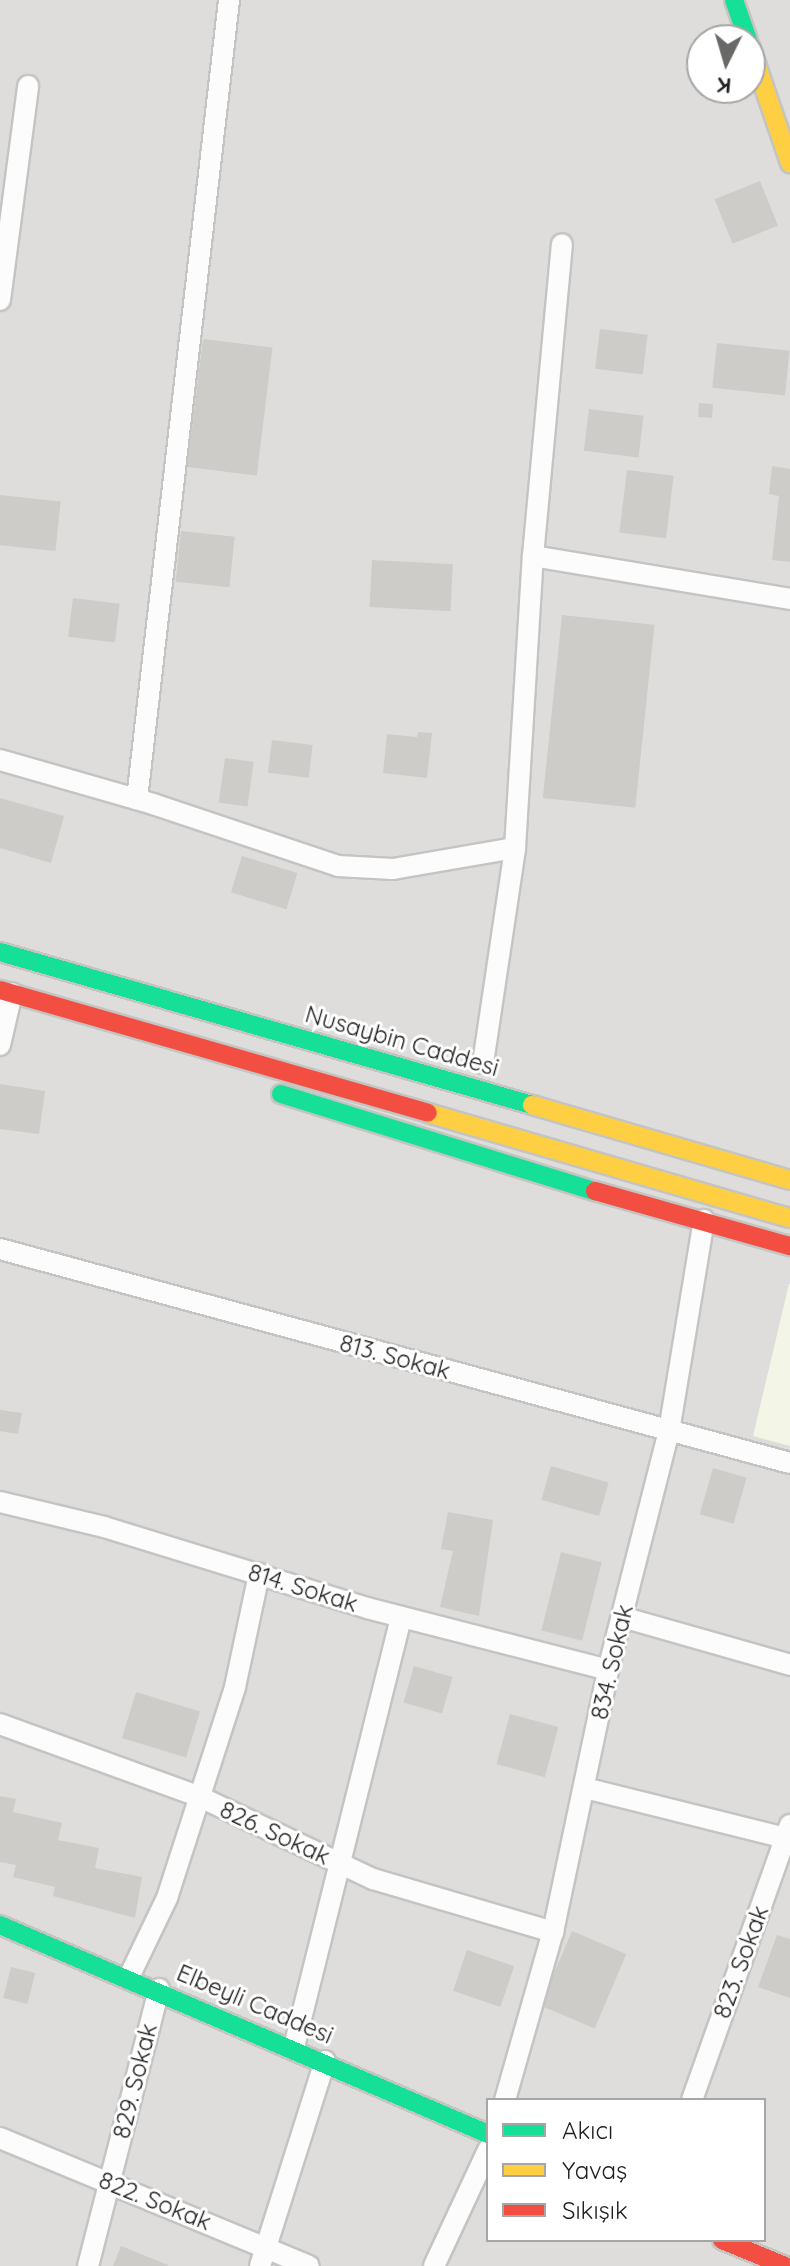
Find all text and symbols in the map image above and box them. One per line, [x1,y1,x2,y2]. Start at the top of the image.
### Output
north arrow [686,24,766,104]
text: K [716,71,732,100]
street label: Nusaybin Caddesi [302,1000,502,1082]
street label: 813. Sokak [336,1328,454,1386]
street label: 814. Sokak [245,1558,361,1618]
street label: 834. Sokak [585,1602,639,1722]
street label: 826. Sokak [215,1795,335,1871]
street label: 823. Sokak [707,1902,775,2022]
street label: Elbeyli Caddesi [172,1958,338,2050]
street label: 829. Sokak [107,2020,163,2142]
legend [486,2098,766,2242]
text: Akıcı [562,2115,613,2145]
text: Yavaş [562,2155,627,2185]
street label: 822. Sokak [95,2165,215,2237]
text: Sıkışık [562,2195,628,2225]

